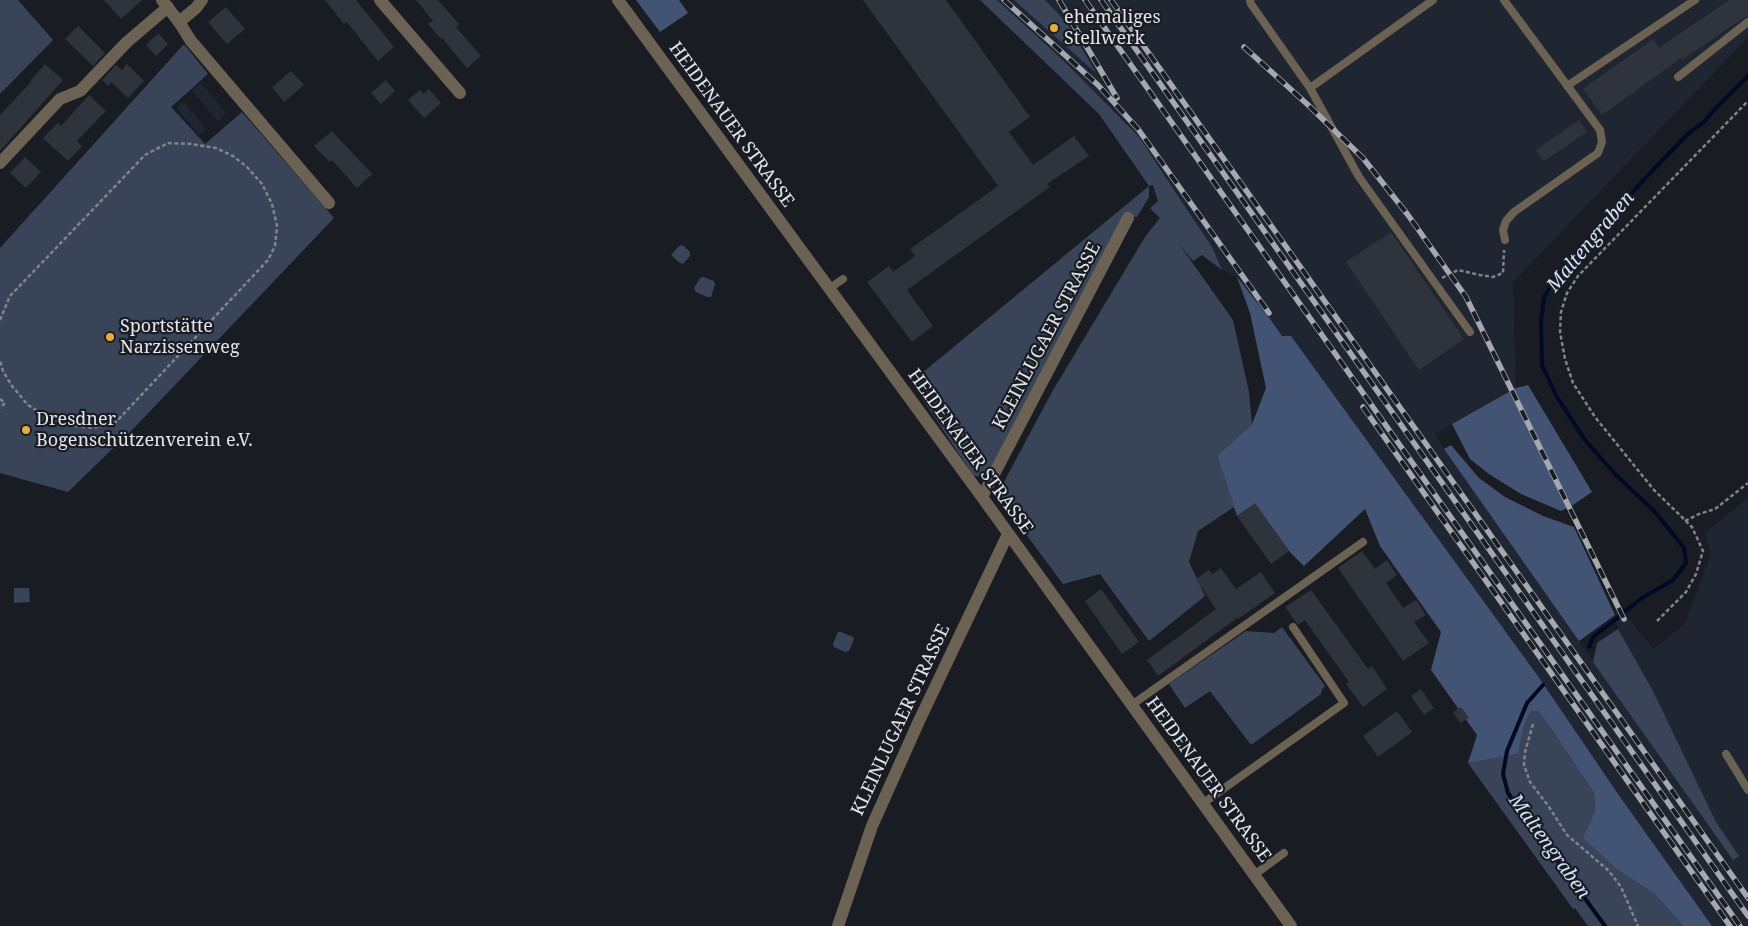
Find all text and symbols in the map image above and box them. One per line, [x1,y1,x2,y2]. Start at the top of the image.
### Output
place label: ehemaliges Stellwerk [1064,7,1161,50]
marker: ehemaliges Stellwerk [1048,22,1060,34]
street label: HEIDENAUER STRASSE [664,38,798,212]
water label: Maltengraben [1542,187,1640,297]
street label: KLEINLUGAER STRASSE [989,239,1105,433]
place label: Sportstätte Narzissenweg [120,316,240,358]
marker: Sportstätte Narzissenweg [104,331,116,343]
street label: HEIDENAUER STRASSE [903,365,1037,539]
place label: Dresdner Bogenschützenverein e.V. [36,409,253,452]
marker: Dresdner Bogenschützenverein e.V. [20,424,32,436]
street label: KLEINLUGAER STRASSE [847,621,955,819]
street label: HEIDENAUER STRASSE [1141,693,1275,867]
water label: Maltengraben [1503,790,1595,904]

